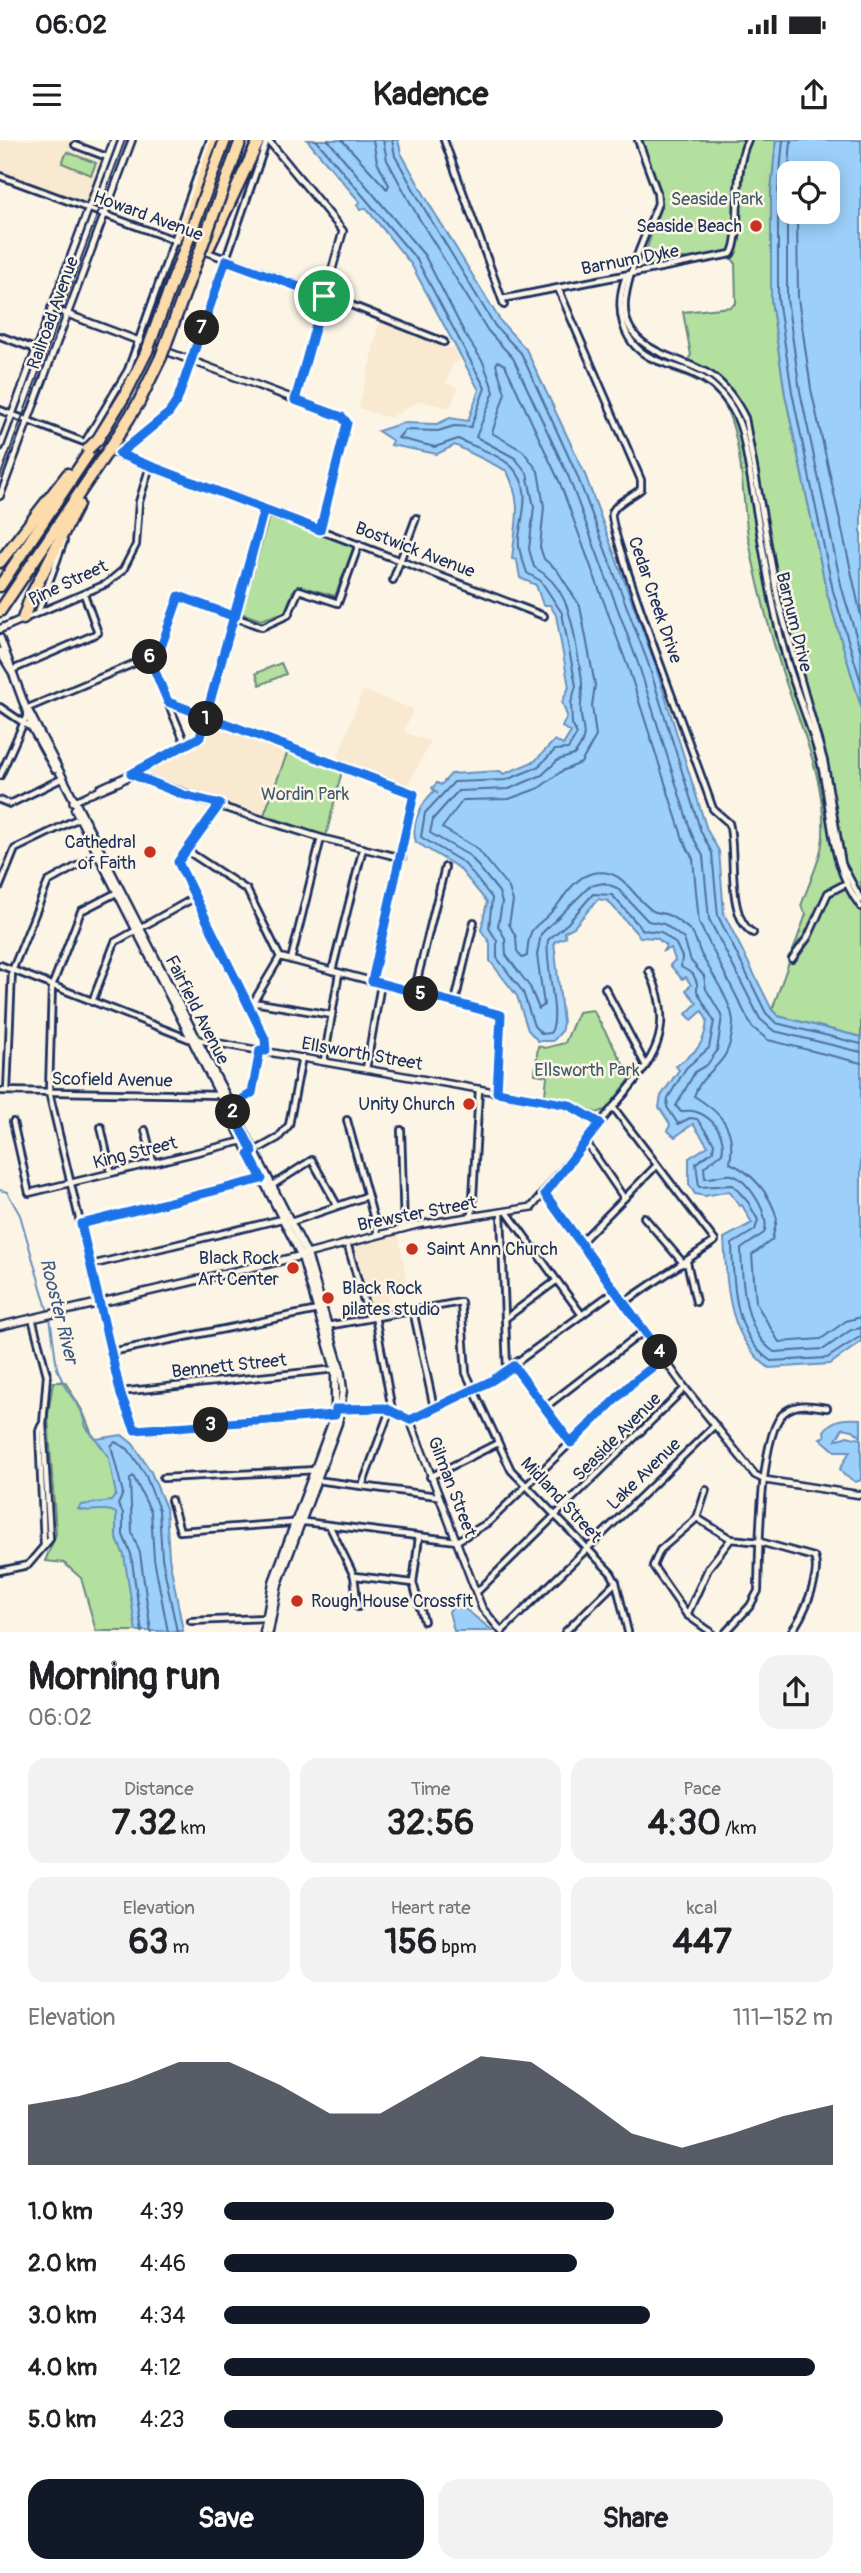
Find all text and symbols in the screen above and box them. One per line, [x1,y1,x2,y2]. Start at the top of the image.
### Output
text: 06:02 [35,9,107,41]
text: Kadence [373,75,488,115]
icon: menu [28,76,66,114]
icon: share [795,76,833,114]
map controls [777,161,840,224]
button: locate [777,161,840,224]
street label: Howard Avenue [90,185,206,247]
park label: Seaside Park [671,188,764,211]
place label: Seaside Beach [636,215,742,238]
marker: Seaside Beach [748,218,764,234]
street label: Barnum Dyke [579,239,681,281]
street label: Railroad Avenue [22,253,84,373]
pin [294,266,354,326]
icon: arrive [305,277,343,315]
pin: 7 [184,310,220,346]
text: 7 [196,315,207,339]
street label: Bostwick Avenue [352,517,478,583]
street label: Cedar Creek Drive [623,534,687,666]
street label: Pine Street [25,554,112,611]
street label: Barnum Drive [771,570,818,674]
pin: 6 [132,640,168,674]
text: 6 [144,644,155,668]
pin: 1 [188,702,224,736]
text: 1 [202,706,209,730]
park label: Wordin Park [261,783,350,806]
place label: Cathedral of Faith [65,831,136,875]
marker: Cathedral of Faith [142,844,158,860]
street label: Fairfield Avenue [160,952,234,1069]
pin: 5 [404,976,438,1012]
text: 5 [415,981,426,1005]
street label: Ellsworth Street [300,1032,425,1076]
park label: Ellsworth Park [534,1059,640,1082]
street label: Scofield Avenue [51,1067,173,1093]
place label: Unity Church [358,1093,455,1116]
pin: 2 [216,1094,250,1130]
marker: Unity Church [461,1096,477,1112]
text: 2 [227,1099,238,1123]
street label: King Street [91,1131,180,1175]
street label: Brewster Street [356,1191,479,1237]
place label: Saint Ann Church [426,1238,558,1261]
marker: Saint Ann Church [404,1241,420,1257]
place label: Black Rock Art Center [198,1247,280,1291]
water label: Rooster River [34,1256,84,1368]
marker: Black Rock Art Center [285,1260,301,1276]
place label: Black Rock pilates studio [342,1277,440,1321]
marker: Black Rock pilates studio [320,1290,336,1306]
pin: 4 [642,1334,678,1370]
text: 4 [654,1339,665,1363]
street label: Bennett Street [171,1348,288,1383]
street label: Seaside Avenue [568,1388,666,1486]
pin: 3 [194,1408,228,1442]
text: 3 [205,1412,216,1436]
street label: Gilman Street [422,1433,482,1541]
street label: Lake Avenue [602,1433,686,1515]
street label: Midland Street [515,1452,607,1548]
place label: Rough House Crossfit [311,1590,474,1613]
marker: Rough House Crossfit [289,1593,305,1609]
text: Morning run [28,1653,220,1701]
button: share [759,1655,833,1729]
text: 06:02 [28,1703,92,1732]
text: Distance [124,1777,194,1801]
text: Time [411,1777,450,1801]
text: Pace [683,1777,721,1801]
text: 7.32 [112,1801,177,1845]
text: 32:56 [387,1801,474,1845]
text: 4:30 [648,1801,721,1845]
text: km [177,1816,206,1840]
text: /km [721,1816,757,1840]
text: Elevation [123,1896,195,1920]
text: Heart rate [390,1896,471,1920]
text: kcal [687,1896,718,1920]
text: 63 [128,1920,168,1964]
text: 156 [384,1920,437,1964]
text: 447 [673,1920,732,1964]
text: m [168,1935,189,1959]
text: bpm [437,1935,477,1959]
text: Elevation [28,2003,116,2032]
text: 111–152 m [733,2003,833,2032]
text: 1.0 km [28,2197,93,2226]
text: 4:39 [140,2197,184,2226]
text: 2.0 km [28,2249,97,2278]
text: 4:46 [140,2249,186,2278]
text: 3.0 km [28,2301,97,2330]
text: 4:34 [140,2301,186,2330]
text: 4.0 km [28,2353,97,2382]
text: 4:12 [140,2353,181,2382]
text: 5.0 km [28,2405,96,2434]
text: 4:23 [140,2405,184,2434]
button: Save [28,2479,424,2559]
button: Share [438,2479,833,2559]

